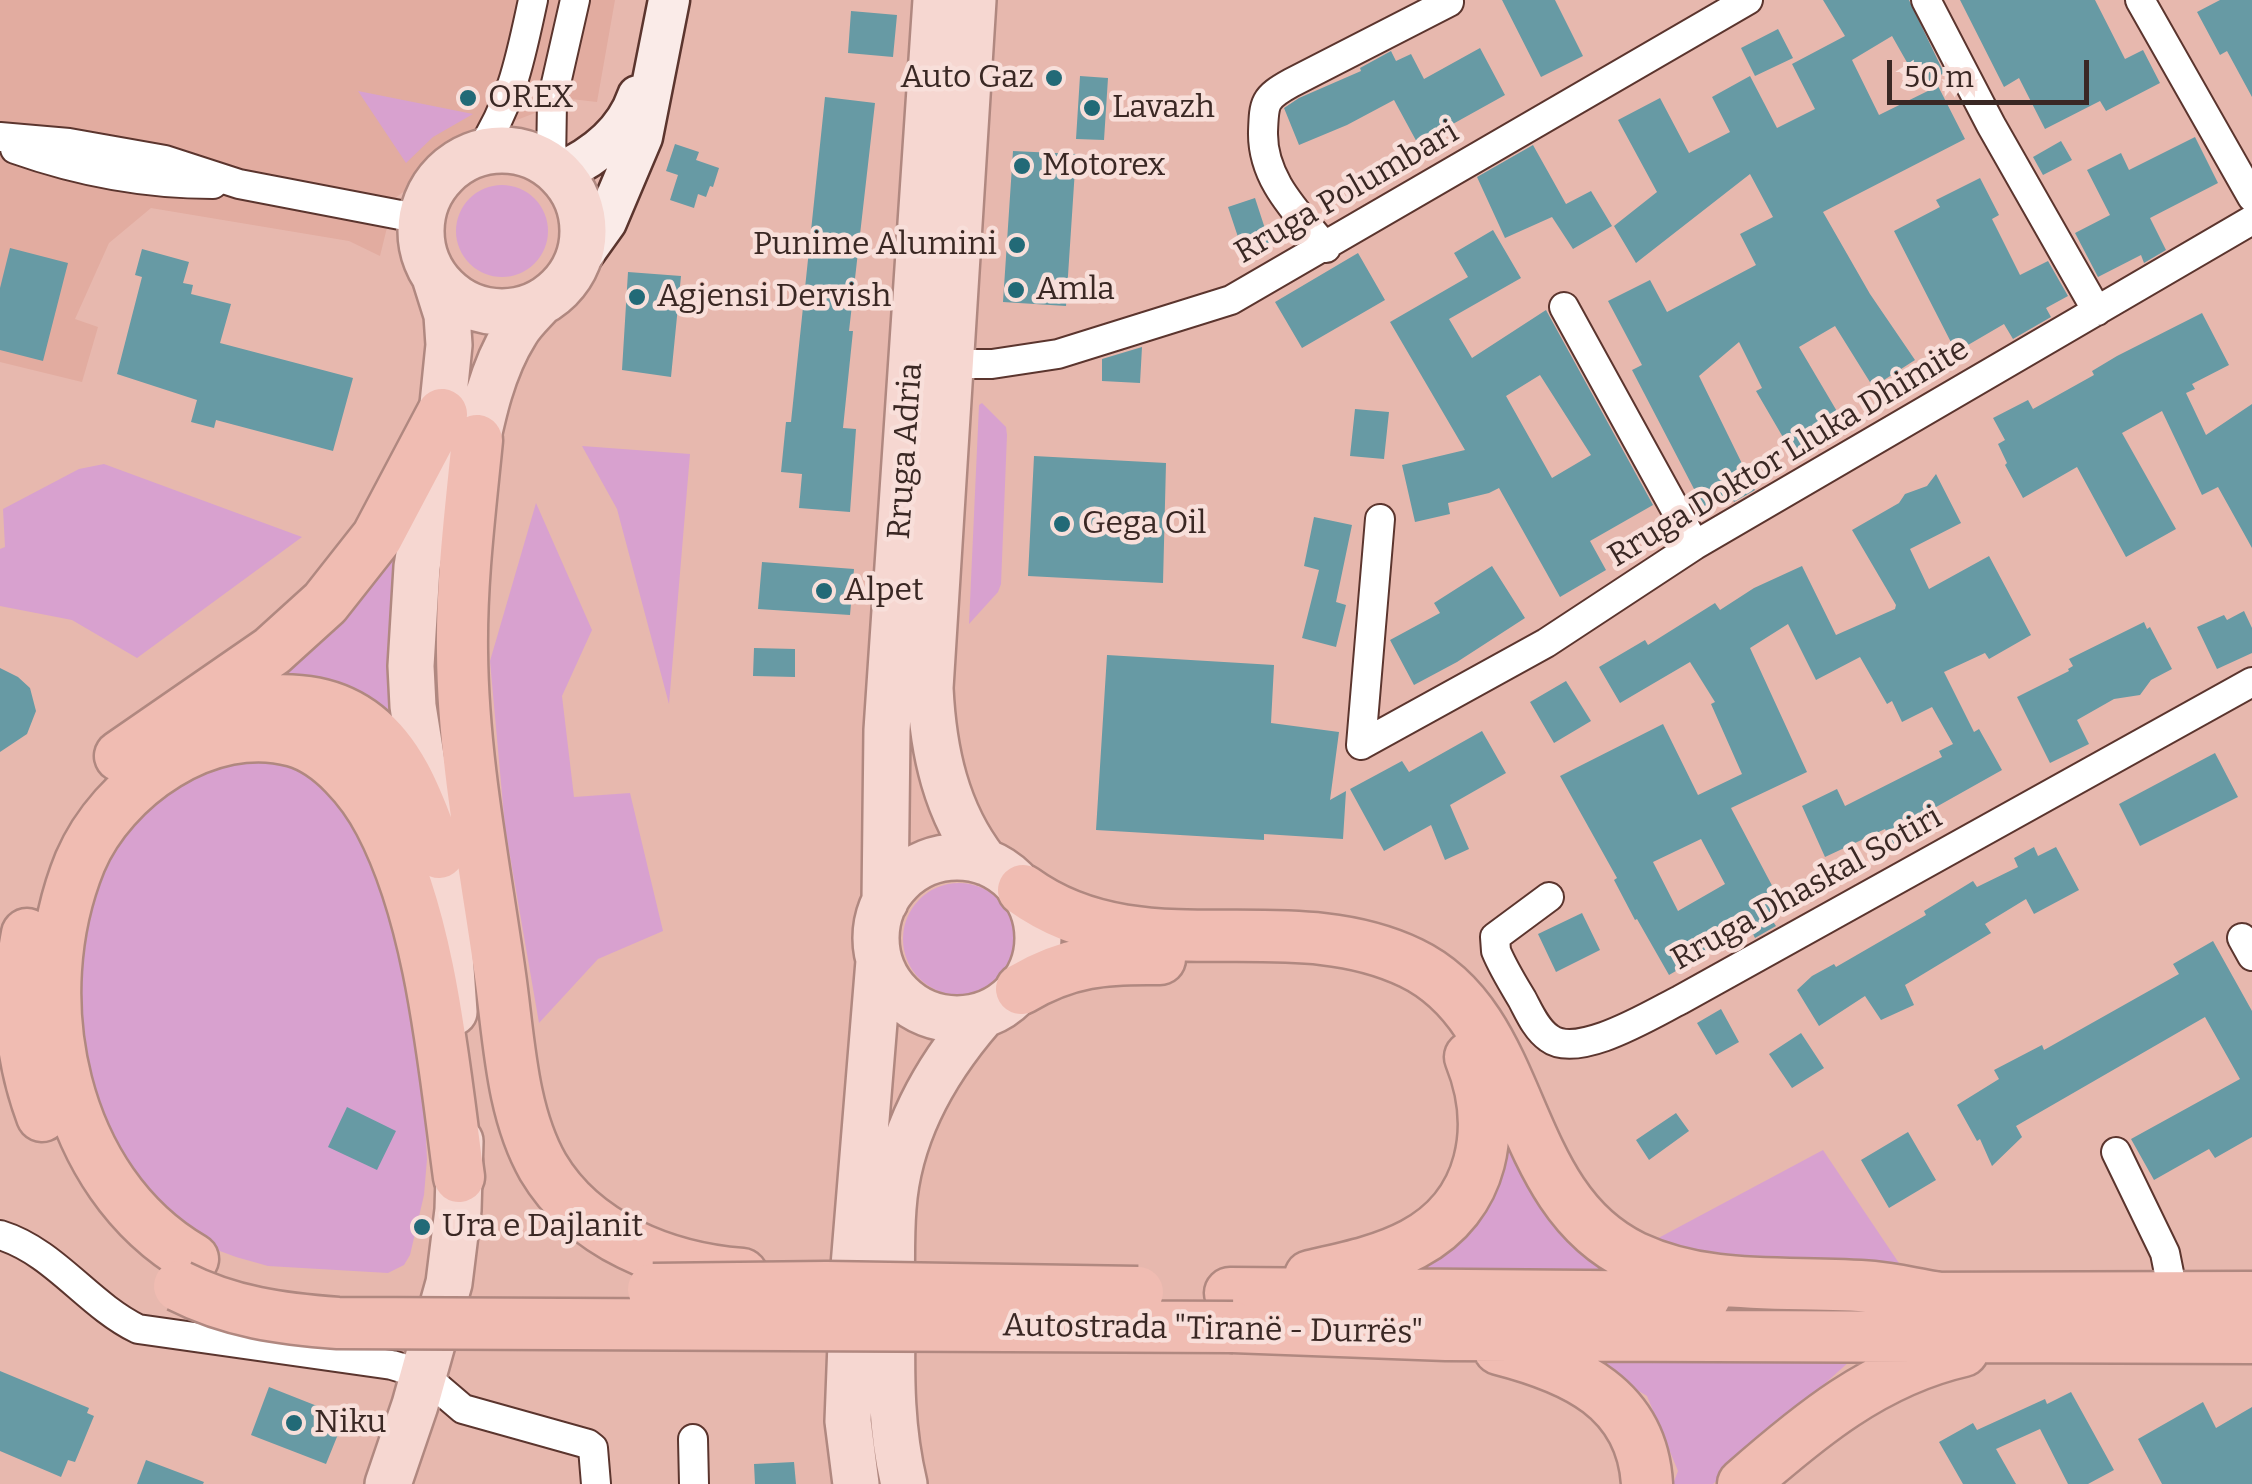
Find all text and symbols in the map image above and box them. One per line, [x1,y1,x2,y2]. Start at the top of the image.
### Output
scale bar [1892,40,2094,102]
place label: Auto Gaz [900,59,1034,97]
text: 50 m [1904,59,1974,95]
marker: Auto Gaz [1043,67,1065,89]
place label: OREX [488,79,574,117]
marker: OREX [457,87,479,109]
place label: Lavazh [1112,89,1215,127]
marker: Lavazh [1081,97,1103,119]
street label: Rruga Polumbari [1228,113,1466,273]
place label: Motorex [1042,147,1165,185]
marker: Motorex [1011,155,1033,177]
place label: Punime Alumini [753,226,997,264]
marker: Punime Alumini [1006,234,1028,256]
place label: Amla [1036,271,1115,309]
place label: Agjensi Dervish [657,278,891,316]
marker: Amla [1005,279,1027,301]
marker: Agjensi Dervish [626,286,648,308]
street label: Rruga Doktor Lluka Dhimite [1602,330,1976,576]
street label: Rruga Adria [881,361,931,541]
place label: Gega Oil [1082,505,1206,543]
marker: Gega Oil [1051,513,1073,535]
place label: Alpet [844,572,924,610]
marker: Alpet [813,580,835,602]
street label: Rruga Dhaskal Sotiri [1665,799,1949,979]
place label: Ura e Dajlanit [442,1208,643,1246]
marker: Ura e Dajlanit [411,1216,433,1238]
street label: Autostrada "Tiranë - Durrës" [1002,1307,1424,1353]
place label: Niku [314,1404,386,1442]
marker: Niku [283,1412,305,1434]

